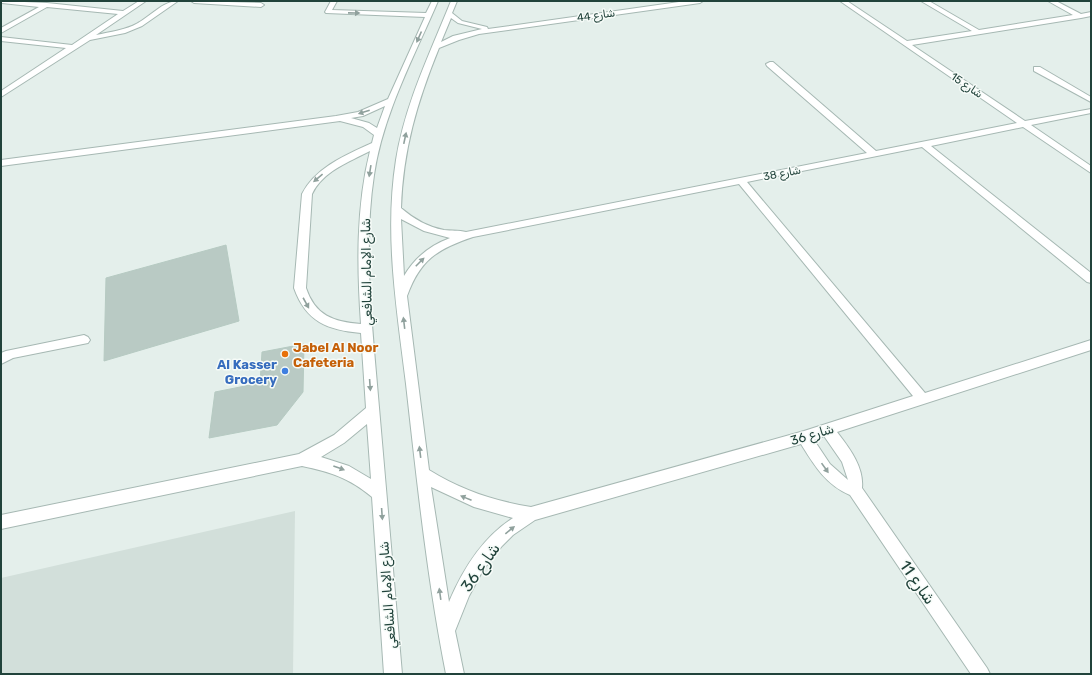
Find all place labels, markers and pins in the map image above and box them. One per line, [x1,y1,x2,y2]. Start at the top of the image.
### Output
place label: Jabel Al Noor Cafeteria [293,340,378,370]
marker: Jabel Al Noor Cafeteria [280,349,290,359]
place label: Al Kasser Grocery [217,357,277,387]
marker: Al Kasser Grocery [280,366,290,376]

